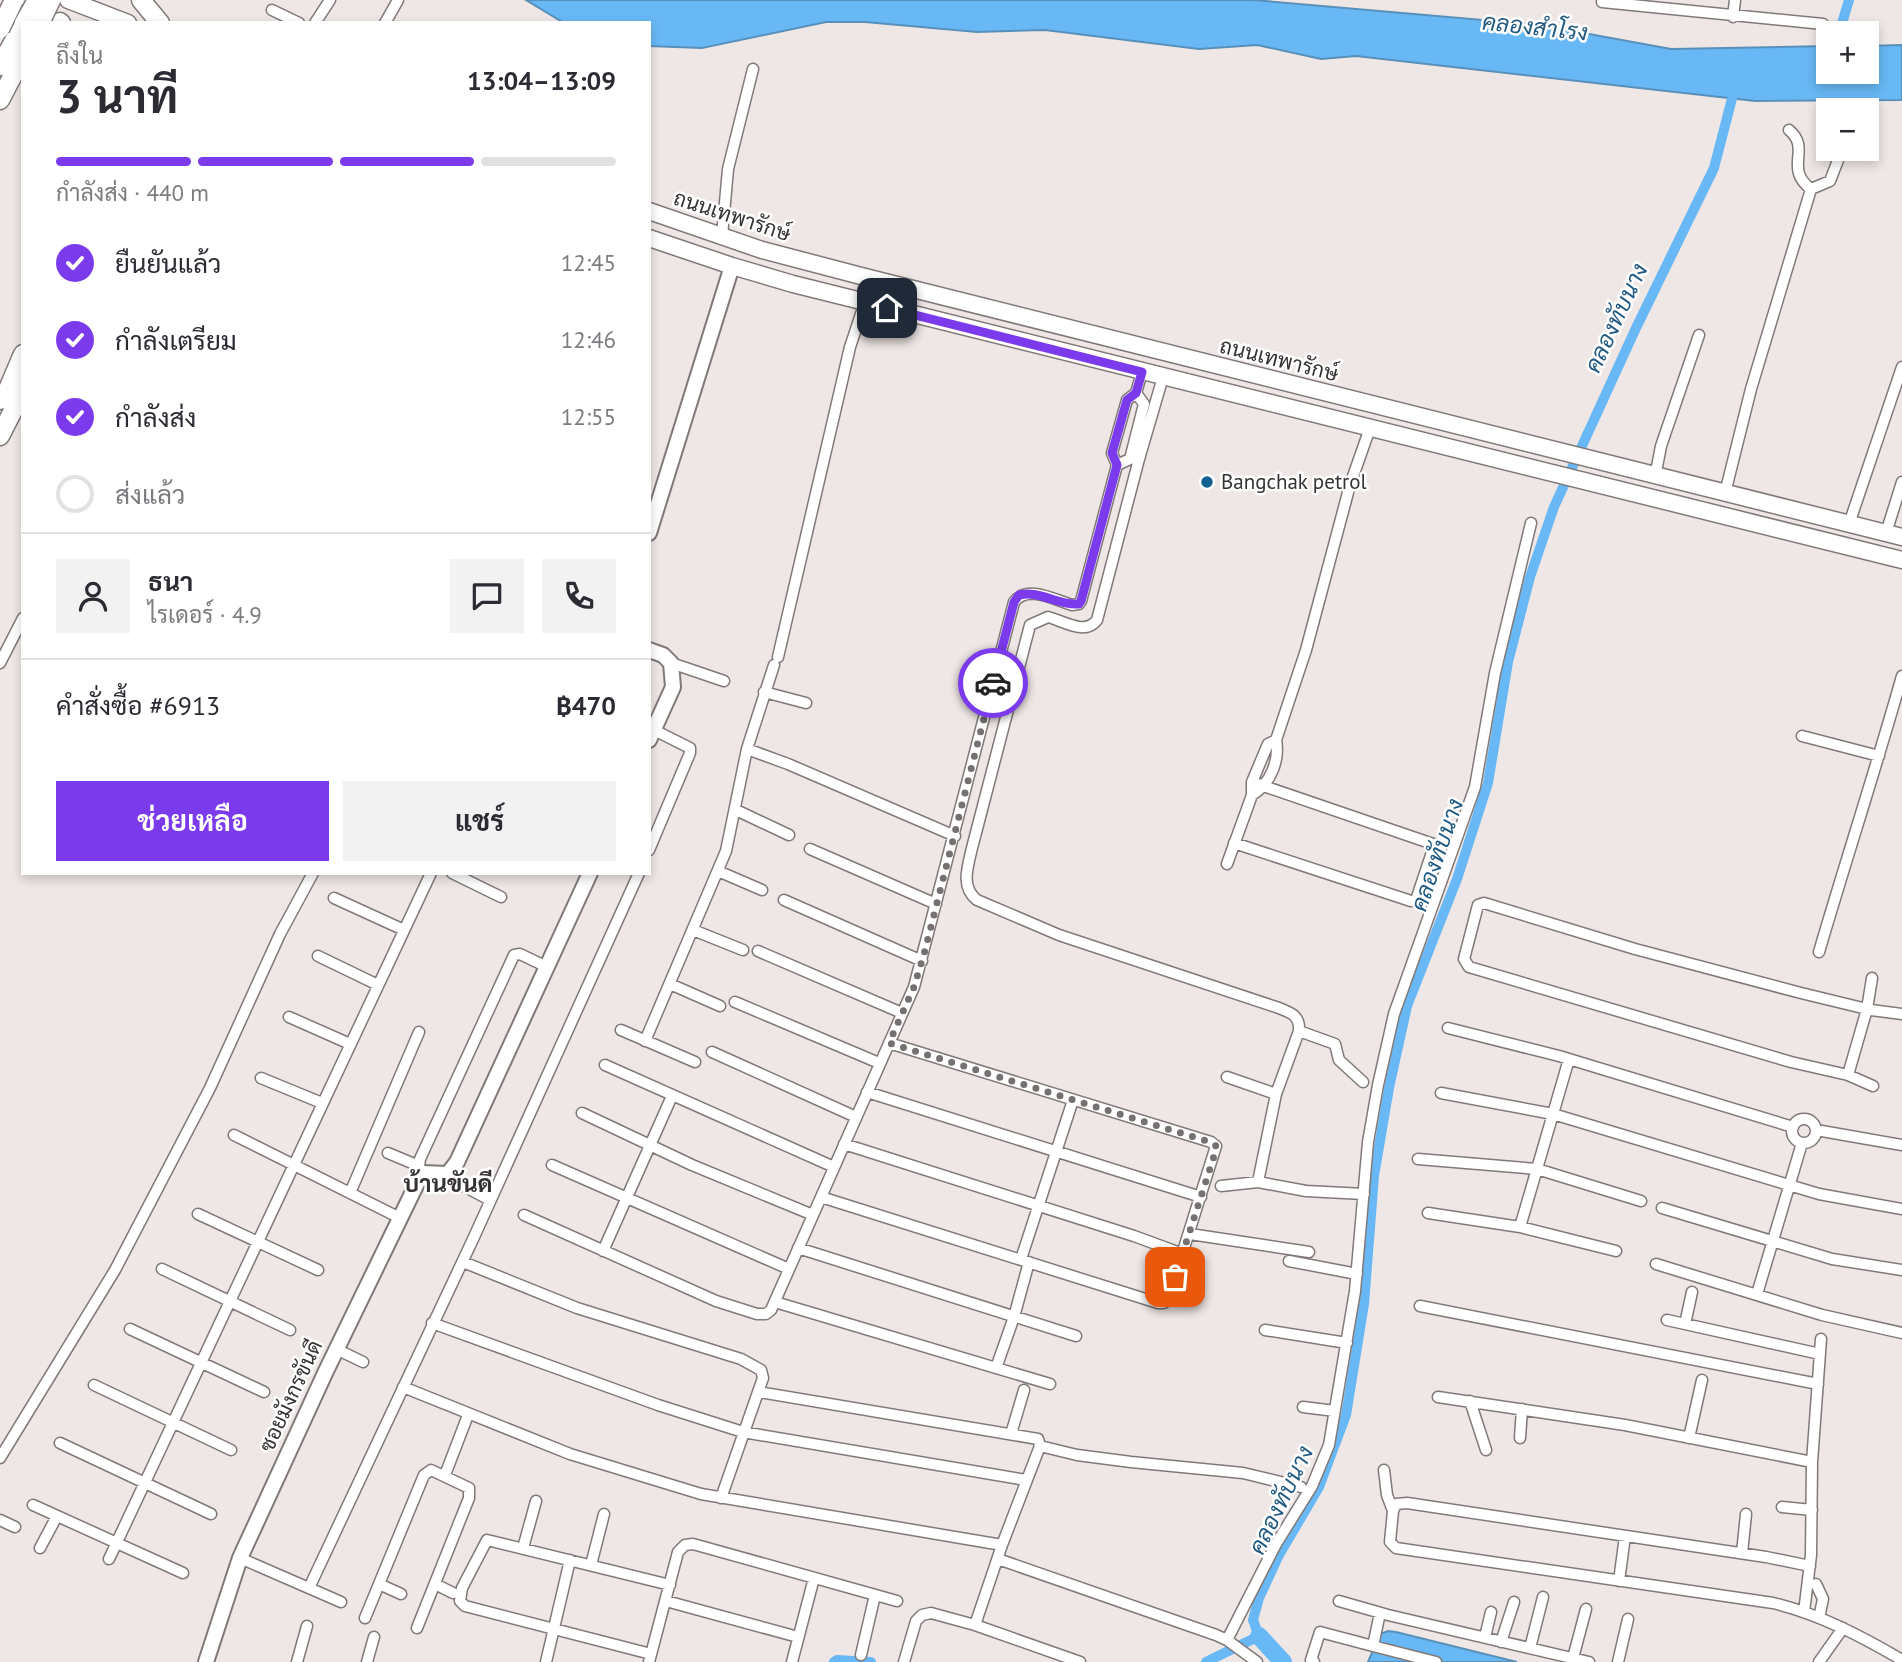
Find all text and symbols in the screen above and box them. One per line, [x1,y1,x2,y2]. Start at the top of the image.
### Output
water label: คลองสำโรง [1481,6,1589,46]
map controls [1816,21,1879,161]
button: + [1816,21,1879,84]
text: ถึงใน [56,41,103,70]
text: 13:04–13:09 [467,64,616,97]
text: 3 นาที [56,66,178,126]
button: − [1816,98,1879,161]
text: กำลังส่ง · 440 m [56,178,209,207]
street label: ถนนเทพารักษ์ [670,184,795,247]
icon: check [56,244,94,282]
text: ยืนยันแล้ว [115,247,221,280]
text: 12:45 [561,248,616,277]
water label: คลองทับนาง [1578,258,1653,377]
pin [857,278,917,338]
icon: home [868,289,906,327]
icon: check [56,321,94,359]
text: กำลังเตรียม [115,324,237,357]
text: 12:46 [561,325,616,354]
street label: ถนนเทพารักษ์ [1217,332,1342,387]
icon: check [56,398,94,436]
text: กำลังส่ง [115,401,196,434]
text: 12:55 [561,402,616,431]
place label: Bangchak petrol [1221,468,1367,495]
marker: Bangchak petrol [1199,474,1215,490]
text: ส่งแล้ว [115,478,185,511]
button: person [56,559,130,633]
button: chat [450,559,524,633]
button: phone [542,559,616,633]
text: ธนา [148,565,193,598]
text: ไรเดอร์ · 4.9 [148,600,262,629]
courier [958,648,1028,718]
icon: car [974,664,1012,702]
text: คำสั่งซื้อ #6913 [56,689,220,722]
text: ฿470 [556,689,616,722]
button: ช่วยเหลือ [56,781,329,861]
button: แชร์ [343,781,616,861]
water label: คลองทับนาง [1404,795,1469,915]
district label: บ้านขันดี [404,1168,492,1199]
pin [1145,1247,1205,1307]
icon: bag [1156,1258,1194,1296]
street label: ซอยมังกรขันดี [253,1336,328,1456]
water label: คลองทับนาง [1242,1441,1319,1559]

